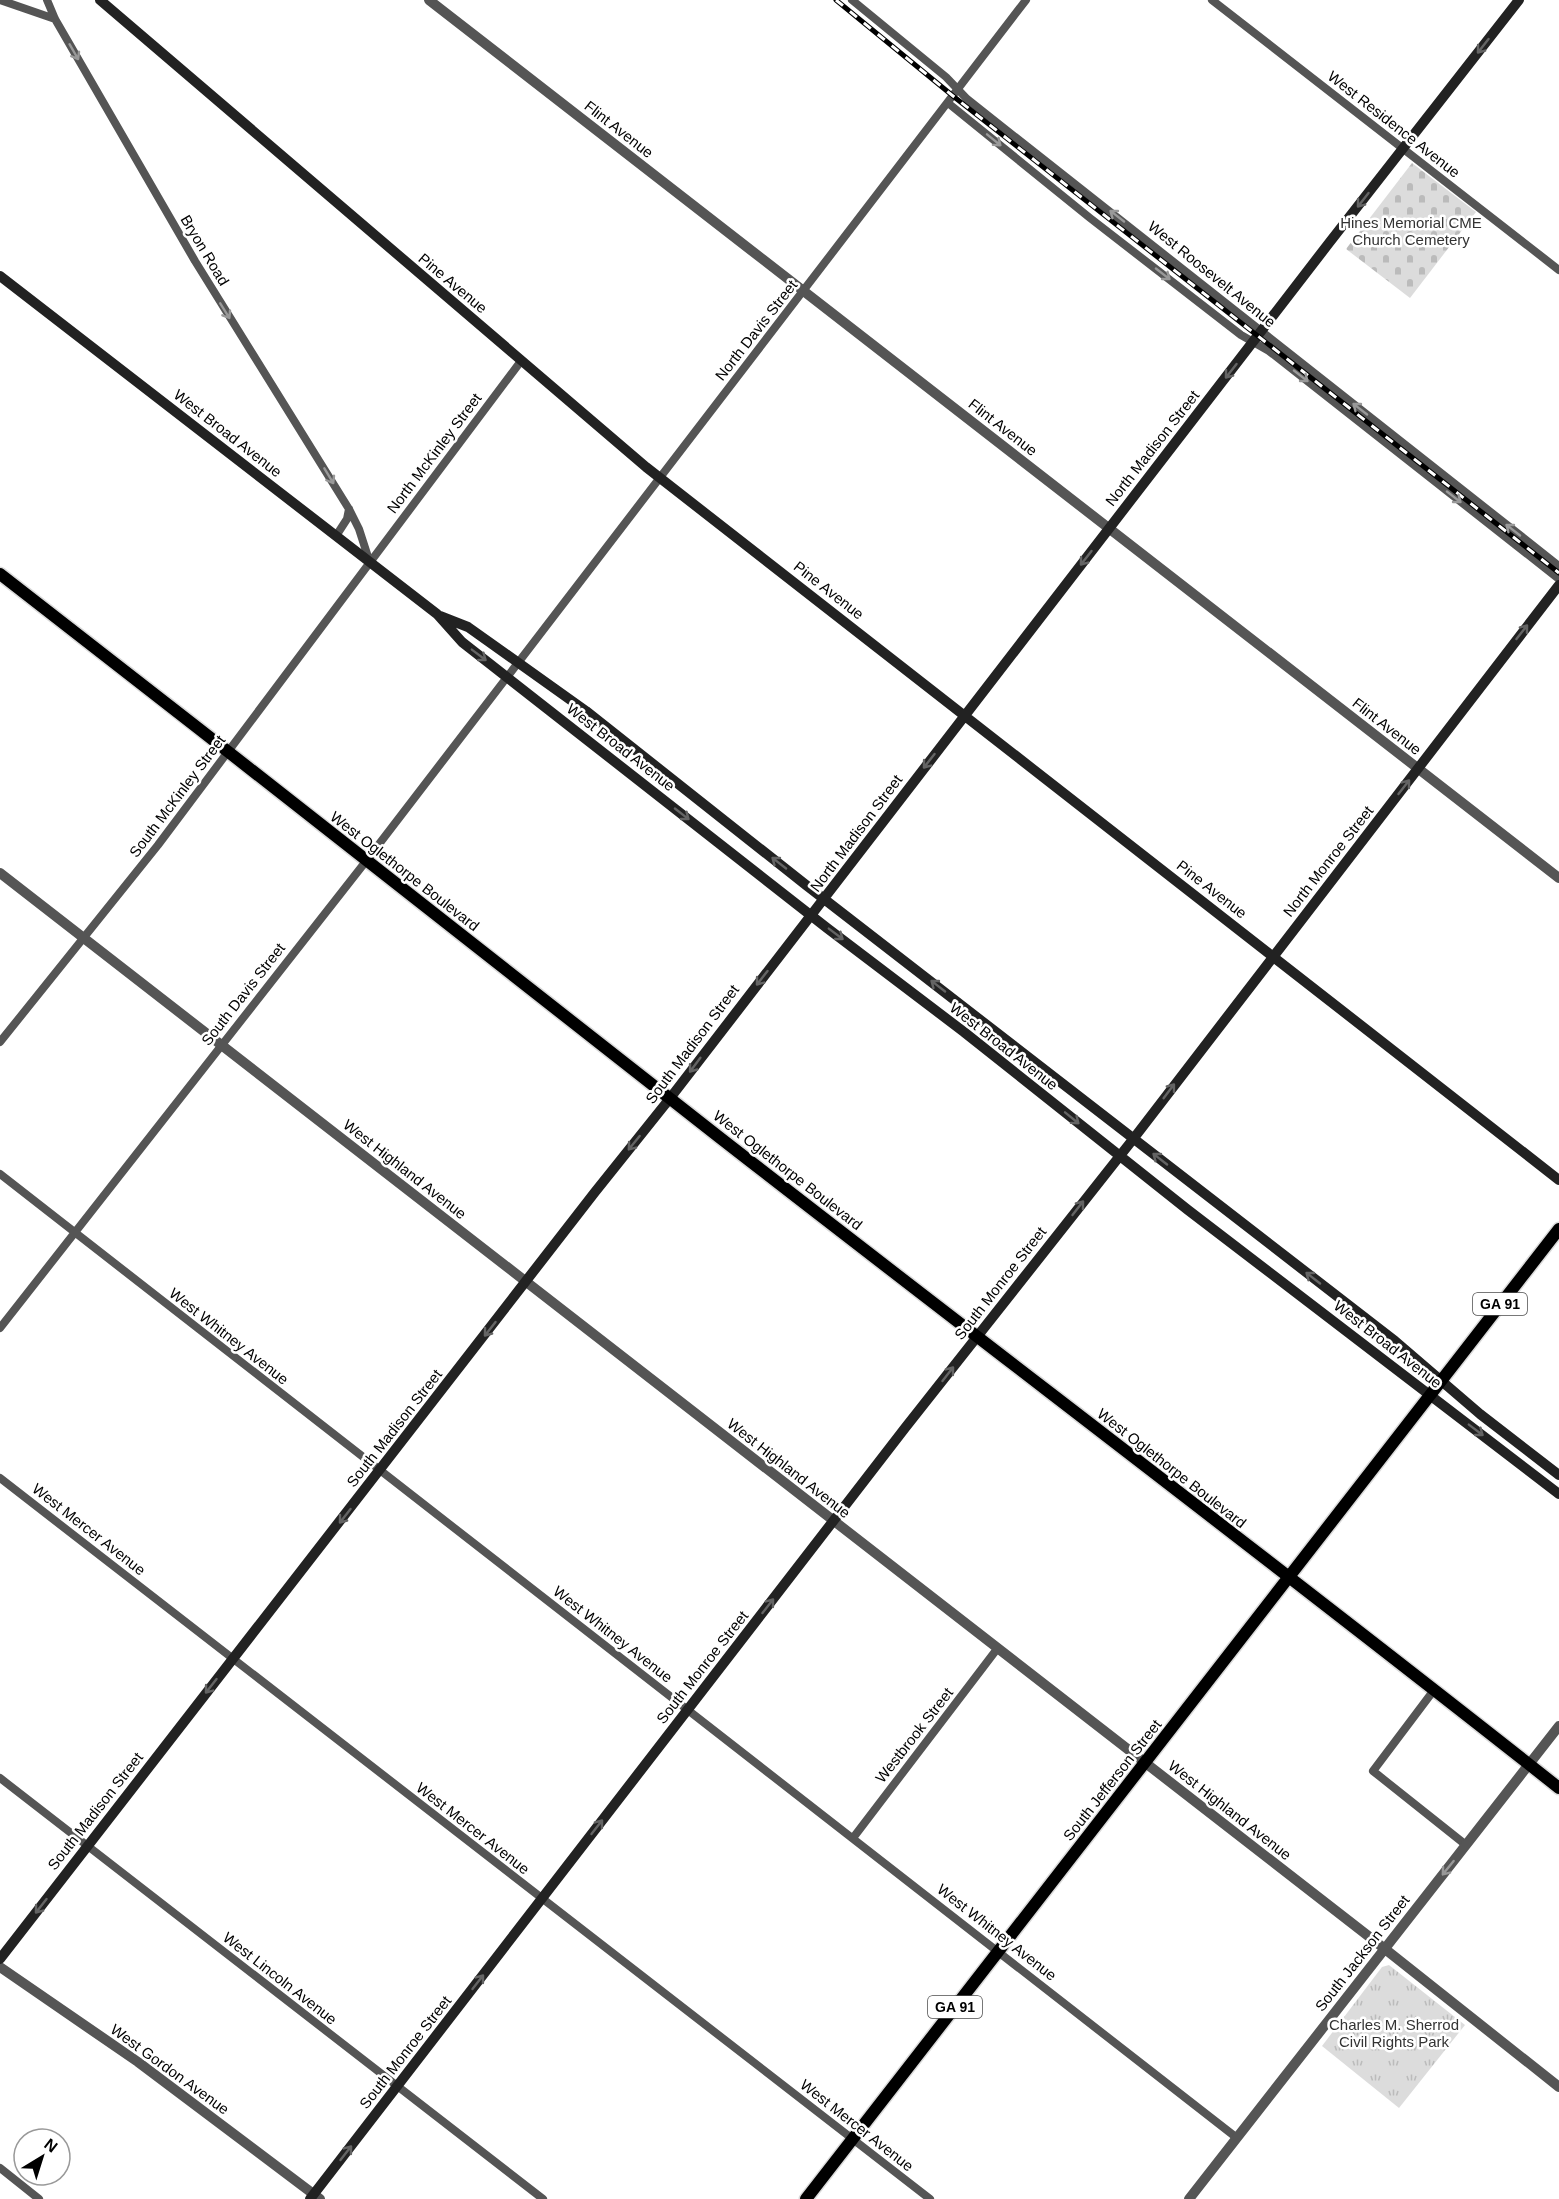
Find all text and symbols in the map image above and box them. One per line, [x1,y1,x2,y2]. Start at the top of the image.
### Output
one-way arrow [1477,38,1489,54]
one-way arrow [68,43,80,60]
street label: West Residence Avenue [1325,67,1463,181]
street label: Flint Avenue [581,97,657,161]
one-way arrow [985,133,1001,146]
one-way arrow [1356,192,1370,207]
one-way arrow [1110,210,1126,223]
street label: Bryon Road [177,212,233,288]
park label: Hines Memorial CME Church Cemetery [1340,214,1482,248]
street label: West Roosevelt Avenue [1145,217,1279,331]
street label: Pine Avenue [415,250,491,316]
one-way arrow [1154,268,1170,281]
street label: North Davis Street [712,276,801,384]
one-way arrow [220,302,232,319]
one-way arrow [1225,363,1238,379]
one-way arrow [1293,370,1309,383]
street label: West Broad Avenue [171,386,285,480]
street label: North Madison Street [1102,386,1203,509]
street label: North McKinley Street [383,389,485,516]
street label: Flint Avenue [965,395,1041,459]
one-way arrow [1352,403,1368,416]
one-way arrow [323,467,335,484]
one-way arrow [1446,490,1462,503]
one-way arrow [1505,523,1521,536]
one-way arrow [1079,550,1092,566]
street label: Pine Avenue [791,557,867,623]
one-way arrow [1516,625,1529,641]
one-way arrow [471,648,487,661]
street label: Flint Avenue [1349,694,1425,758]
street label: West Broad Avenue [564,700,678,794]
street label: South McKinley Street [126,731,229,860]
one-way arrow [923,753,936,769]
street label: North Madison Street [807,771,906,895]
one-way arrow [1397,779,1410,795]
street label: North Monroe Street [1279,802,1377,920]
one-way arrow [674,807,690,820]
street label: West Oglethorpe Boulevard [327,808,483,934]
street label: Pine Avenue [1174,856,1250,922]
one-way arrow [771,857,787,870]
one-way arrow [827,928,843,941]
street label: South Davis Street [198,939,289,1049]
one-way arrow [756,969,769,985]
one-way arrow [930,980,946,993]
street label: South Madison Street [642,981,743,1107]
street label: West Broad Avenue [947,999,1061,1093]
one-way arrow [689,1057,702,1073]
one-way arrow [1163,1084,1176,1100]
street label: West Oglethorpe Boulevard [710,1107,866,1233]
one-way arrow [1064,1112,1080,1125]
street label: West Highland Avenue [340,1116,470,1222]
one-way arrow [628,1135,641,1151]
one-way arrow [1152,1152,1168,1165]
one-way arrow [1072,1200,1085,1216]
street label: South Monroe Street [951,1223,1050,1343]
one-way arrow [1306,1272,1322,1285]
street label: West Whitney Avenue [166,1284,292,1388]
road number: GA 91 [1473,1293,1527,1315]
street label: West Broad Avenue [1331,1297,1445,1391]
one-way arrow [483,1320,496,1336]
street label: South Madison Street [343,1365,446,1490]
one-way arrow [941,1366,954,1382]
street label: West Oglethorpe Boulevard [1094,1405,1250,1531]
street label: West Highland Avenue [724,1415,854,1521]
one-way arrow [1468,1424,1484,1437]
street label: West Mercer Avenue [29,1480,149,1578]
one-way arrow [338,1508,351,1524]
street label: West Whitney Avenue [550,1582,676,1686]
one-way arrow [761,1599,774,1615]
street label: South Monroe Street [653,1607,752,1727]
one-way arrow [205,1677,218,1693]
street label: Westbrook Street [872,1684,957,1786]
street label: South Jefferson Street [1059,1715,1165,1844]
street label: South Madison Street [44,1748,147,1873]
street label: West Highland Avenue [1165,1757,1295,1863]
street label: West Mercer Avenue [413,1779,533,1877]
one-way arrow [591,1820,604,1836]
one-way arrow [1441,1860,1454,1876]
street label: West Whitney Avenue [934,1880,1060,1984]
street label: South Jackson Street [1311,1891,1413,2014]
one-way arrow [34,1898,47,1914]
street label: West Lincoln Avenue [220,1928,340,2028]
one-way arrow [472,1974,484,1990]
street label: South Monroe Street [356,1992,455,2112]
road number: GA 91 [928,1996,982,2018]
park label: Charles M. Sherrod Civil Rights Park [1329,2016,1459,2050]
street label: West Gordon Avenue [108,2020,232,2118]
street label: West Mercer Avenue [797,2076,917,2174]
north arrow [12,2127,72,2187]
text: N [41,2135,61,2156]
one-way arrow [340,2145,352,2161]

